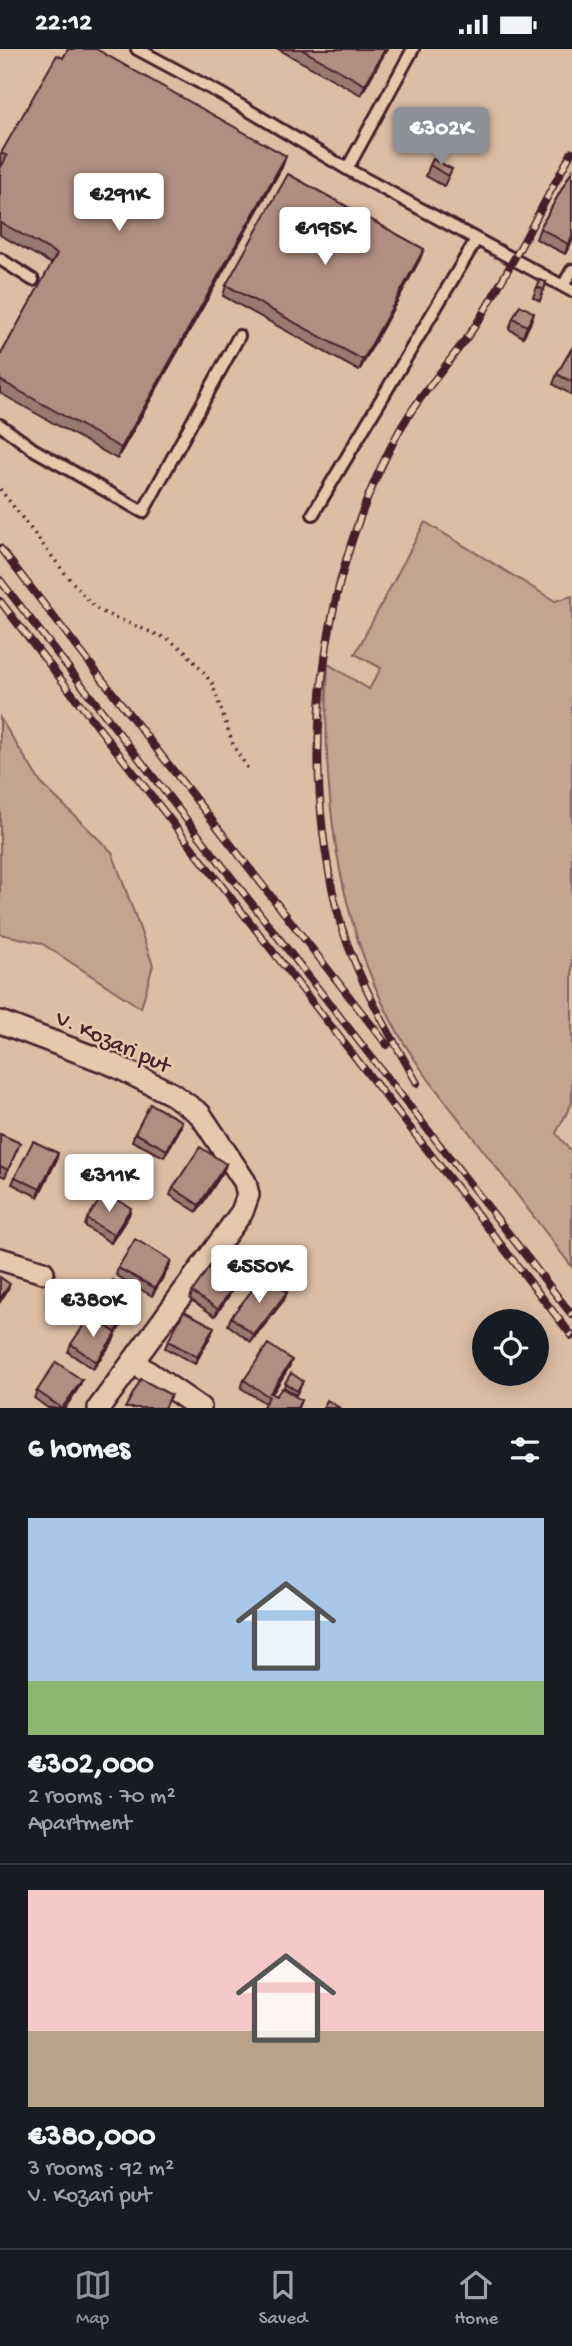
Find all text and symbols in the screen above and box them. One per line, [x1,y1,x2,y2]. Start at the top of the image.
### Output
text: 22:12 [35,9,92,40]
pin: €302K [392,107,490,167]
text: €302K [410,116,472,143]
pin: €291K [70,173,168,233]
text: €291K [90,182,148,209]
pin: €195K [276,207,374,267]
text: €195K [295,216,355,243]
street label: V. Kozari put [50,1005,176,1081]
pin: €311K [60,1155,158,1214]
text: €311K [81,1163,137,1190]
pin: €550K [210,1245,308,1305]
text: €550K [227,1254,291,1281]
pin: €380K [44,1279,142,1339]
text: €380K [61,1288,125,1315]
map controls [472,1309,549,1386]
button: locate [472,1309,549,1386]
icon: filters [506,1431,544,1469]
text: 6 homes [28,1433,130,1468]
icon: home [223,1563,349,1689]
text: €302,000 [28,1749,154,1784]
text: 2 rooms · 70 m² [28,1784,176,1811]
text: Apartment [28,1811,132,1838]
icon: home [223,1935,349,2061]
text: €380,000 [28,2121,155,2156]
text: 3 rooms · 92 m² [28,2156,174,2183]
text: V. Kozari put [28,2183,151,2210]
tab: Map [74,2266,112,2331]
tab: Saved [259,2266,307,2331]
tab: Home [454,2266,498,2331]

